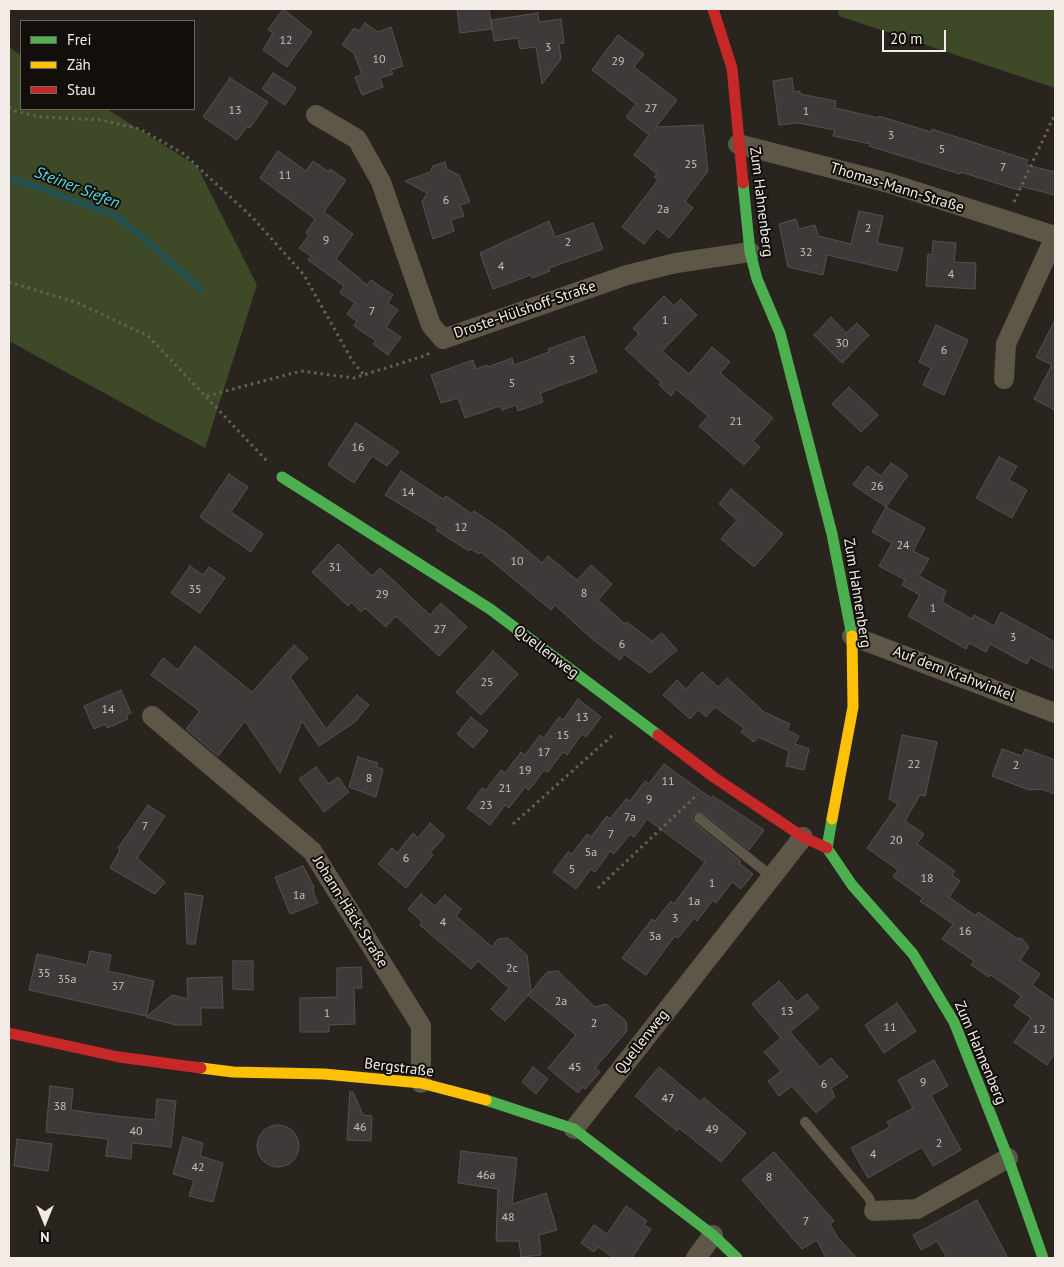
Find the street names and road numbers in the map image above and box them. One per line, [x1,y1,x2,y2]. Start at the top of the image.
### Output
street label: Zum Hahnenberg [745,146,777,258]
street label: Thomas-Mann-Straße [828,159,966,217]
street label: Droste-Hülshoff-Straße [452,277,598,343]
street label: Zum Hahnenberg [839,537,875,649]
street label: Quellenweg [510,622,582,682]
street label: Auf dem Krahwinkel [890,642,1018,706]
street label: Johann-Häck-Straße [308,853,392,971]
street label: Zum Hahnenberg [950,999,1010,1107]
street label: Quellenweg [611,1006,673,1078]
street label: Bergstraße [363,1055,435,1081]

